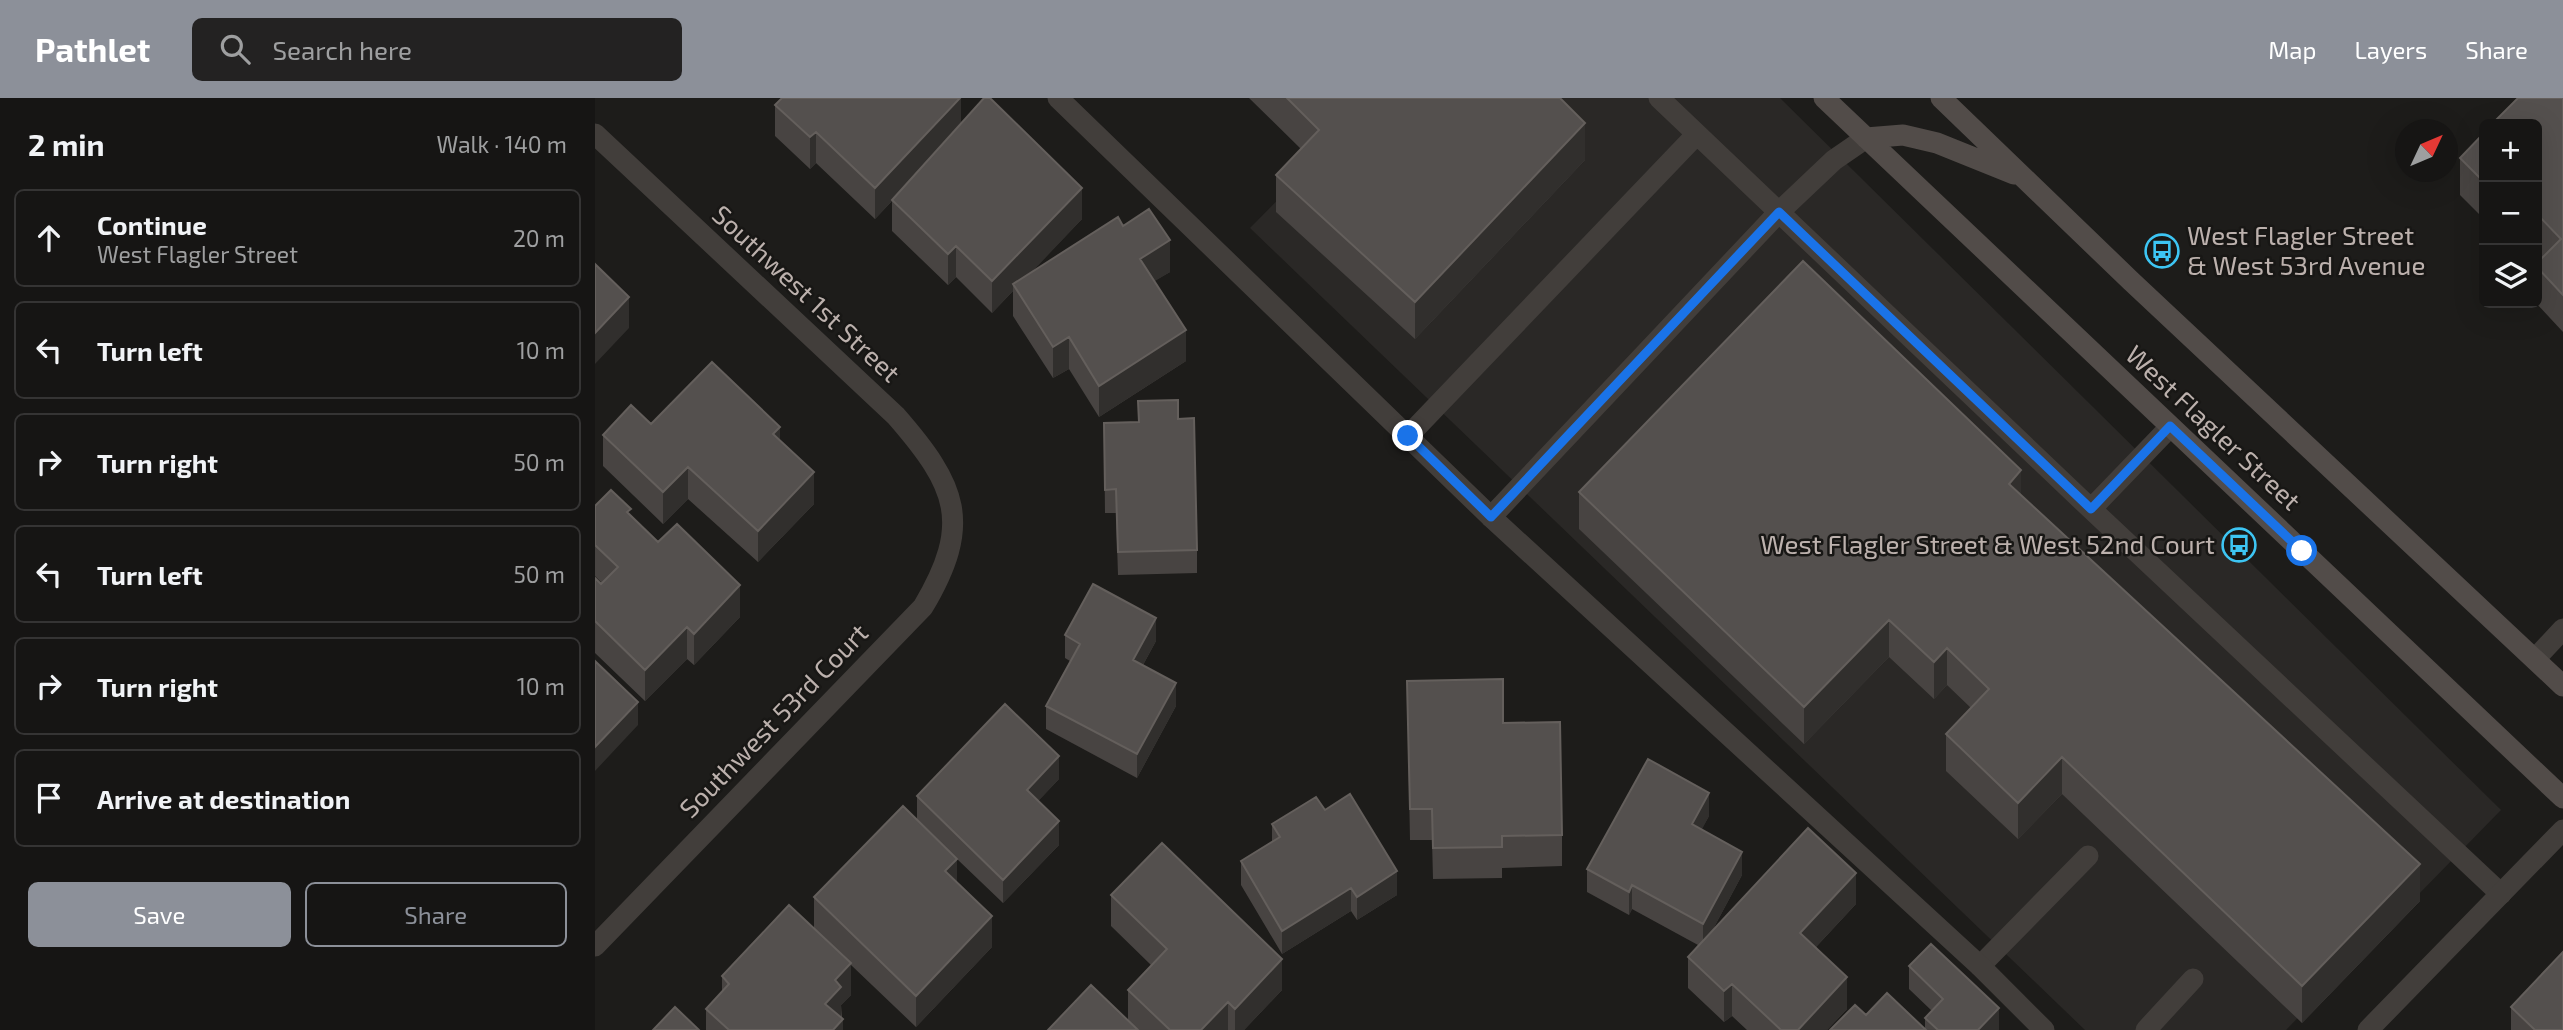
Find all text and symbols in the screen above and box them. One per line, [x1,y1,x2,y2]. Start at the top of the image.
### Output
search box [192,18,682,81]
text: Pathlet [35,29,150,69]
icon: search [216,30,254,68]
text: Search here [272,34,412,65]
text: Map [2268,35,2316,64]
text: Layers [2354,35,2427,64]
text: Share [2465,35,2528,64]
north arrow [2395,119,2458,182]
map controls [2479,119,2542,308]
button: + [2479,119,2542,182]
text: 2 min [28,126,105,162]
text: Walk · 140 m [436,130,567,158]
button: − [2479,182,2542,245]
street label: Southwest 1st Street [707,198,907,388]
text: Continue [97,209,207,240]
icon: ahead [30,219,68,257]
place label: West Flagler Street & West 53rd Avenue [2187,219,2425,280]
text: 20 m [513,224,565,252]
bus stop icon: West Flagler Street & West 53rd Avenue [2143,232,2181,270]
text: West Flagler Street [97,240,298,268]
button: layers [2479,245,2542,308]
icon: left [30,331,68,369]
text: Turn left [97,335,203,366]
text: 10 m [517,336,565,364]
street label: West Flagler Street [2120,338,2308,516]
route end [1392,420,1423,451]
icon: right [30,443,68,481]
text: Turn right [97,447,218,478]
text: 50 m [514,448,565,476]
bus stop icon: West Flagler Street & West 52nd Court [2220,526,2258,564]
place label: West Flagler Street & West 52nd Court [1760,528,2215,559]
route start [2286,535,2317,566]
icon: left [30,555,68,593]
text: Turn left [97,559,203,590]
text: 50 m [514,560,565,588]
street label: Southwest 53rd Court [672,617,874,823]
icon: right [30,667,68,705]
text: Turn right [97,671,218,702]
text: 10 m [517,672,565,700]
icon: arrive [30,779,68,817]
text: Arrive at destination [97,783,350,814]
button: Save [28,882,291,947]
button: Share [305,882,567,947]

